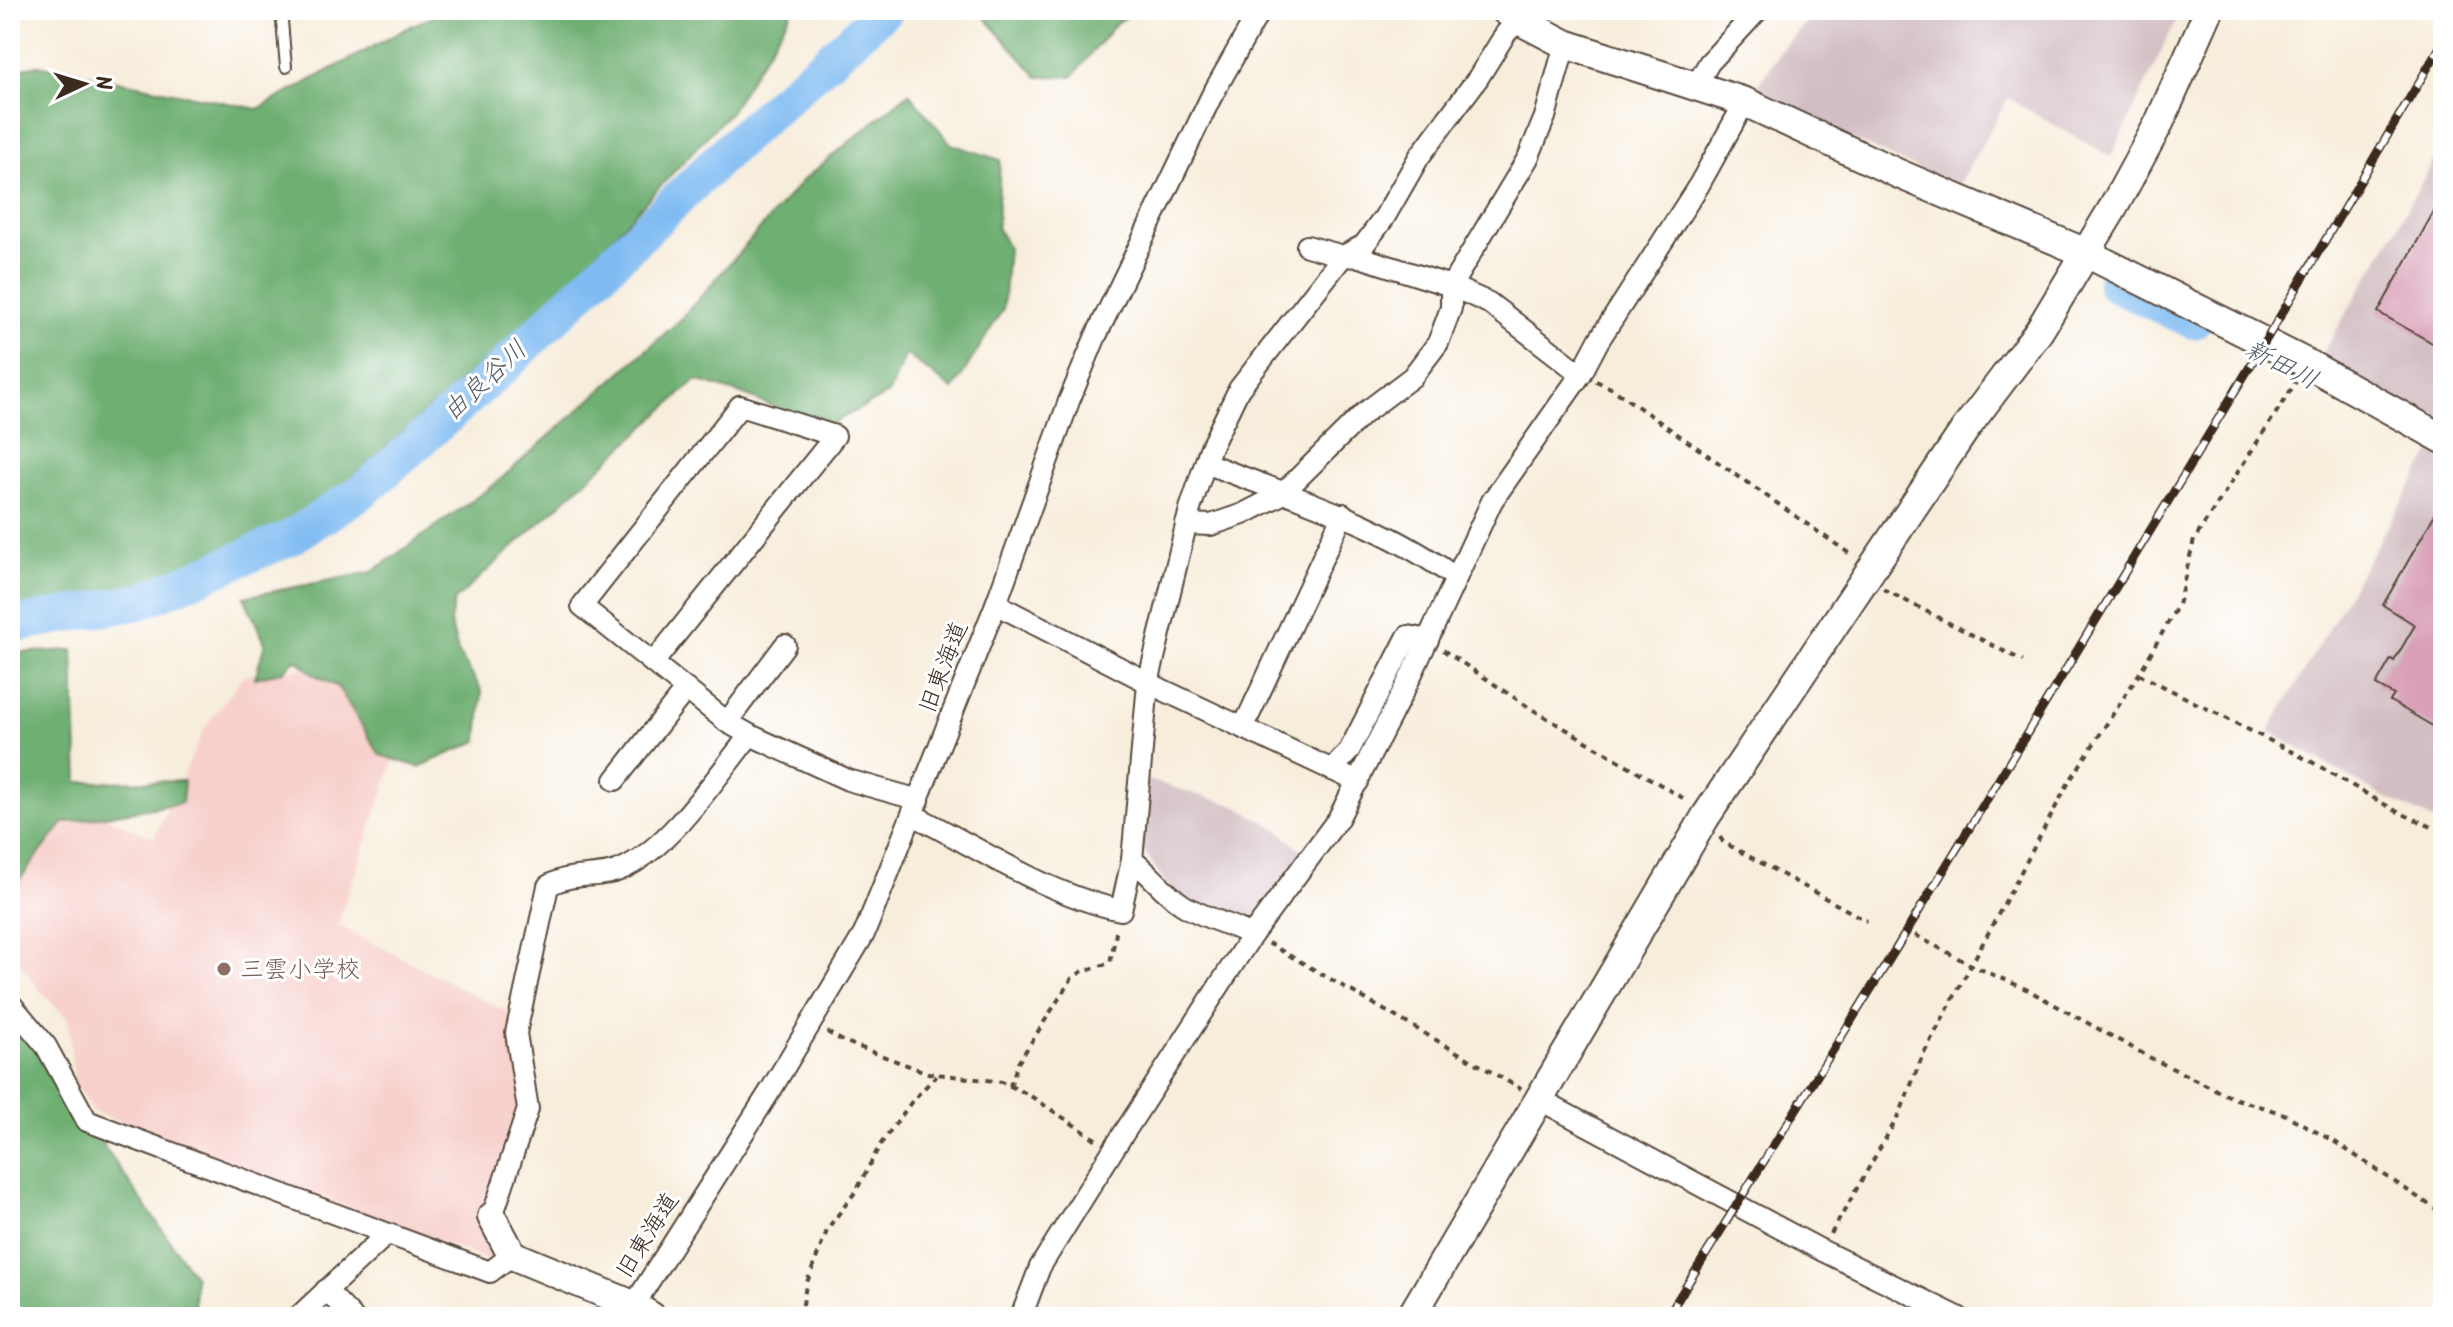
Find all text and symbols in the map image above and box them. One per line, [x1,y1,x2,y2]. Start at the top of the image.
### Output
north arrow [44,44,124,124]
text: N [84,75,119,91]
water label: 新田川 [2237,329,2325,402]
water label: 由良谷川 [433,331,538,432]
street label: 旧東海道 [909,616,980,719]
place label: 三雲小学校 [240,951,360,990]
marker: 三雲小学校 [215,960,233,978]
street label: 旧東海道 [606,1185,690,1287]

